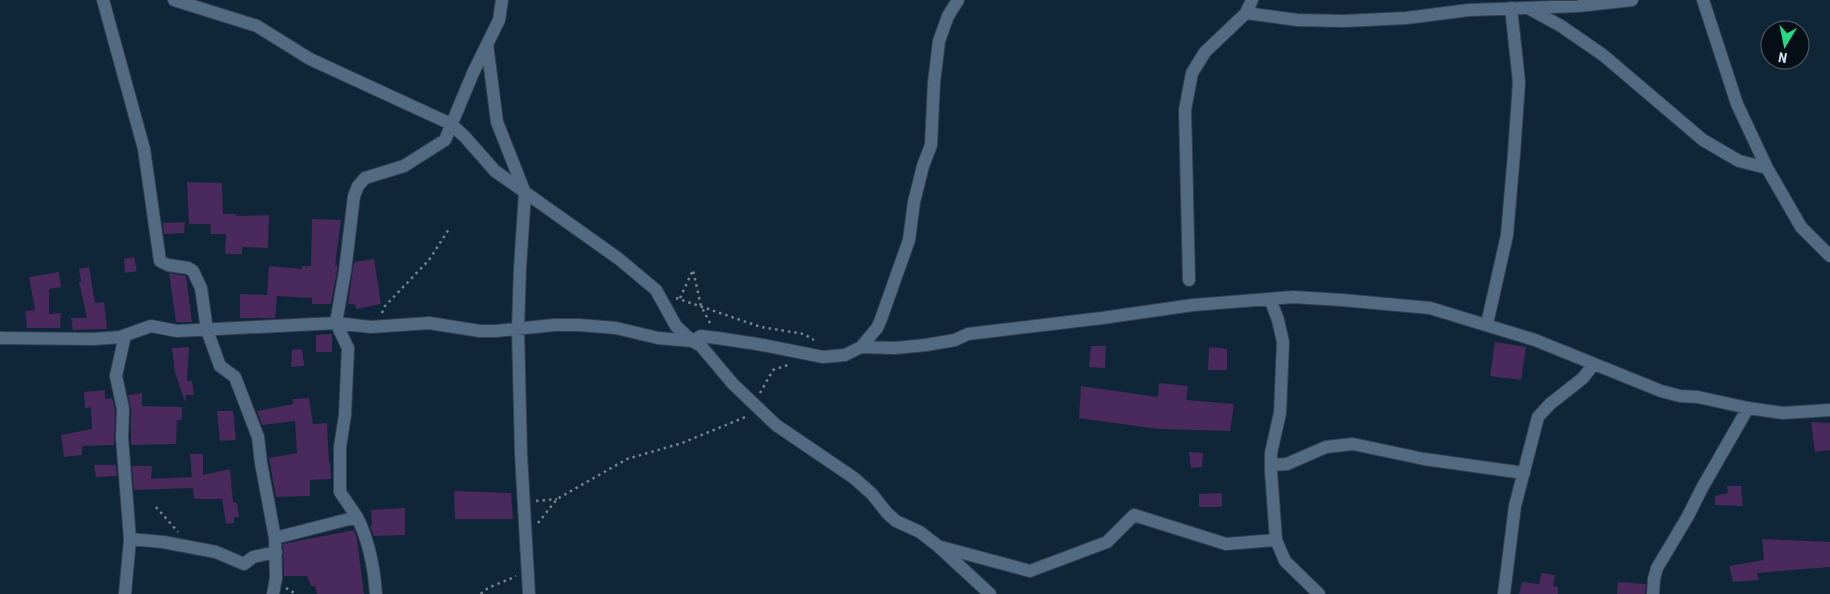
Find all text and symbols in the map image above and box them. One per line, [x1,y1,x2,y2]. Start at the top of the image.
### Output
north arrow [1760,20,1810,70]
text: N [1777,49,1788,66]

